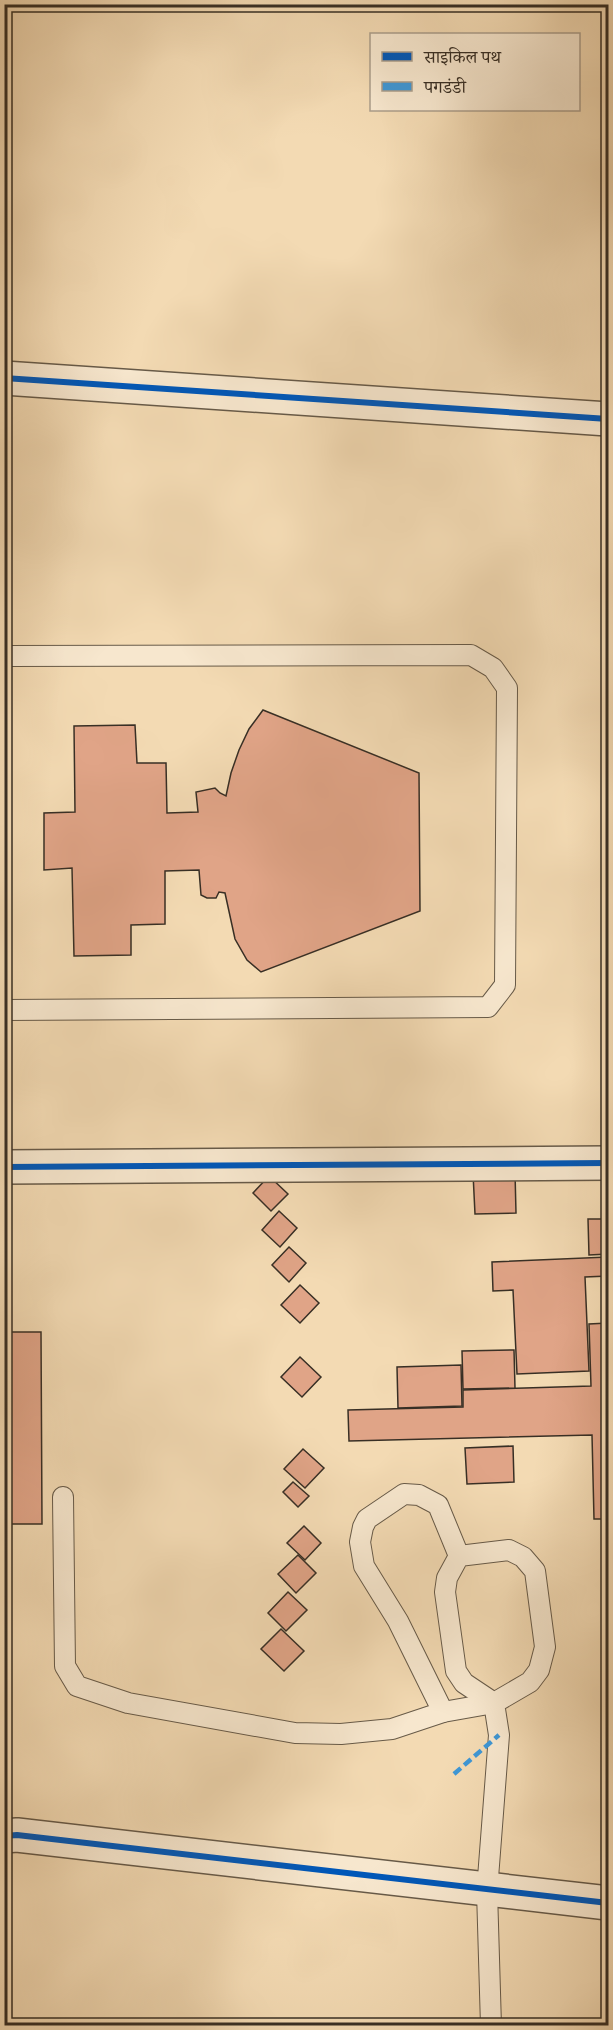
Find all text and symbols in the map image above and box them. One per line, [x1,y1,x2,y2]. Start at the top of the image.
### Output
legend [370,33,580,111]
text: साइकिल पथ [423,46,503,72]
text: पगडंडी [423,76,467,102]

